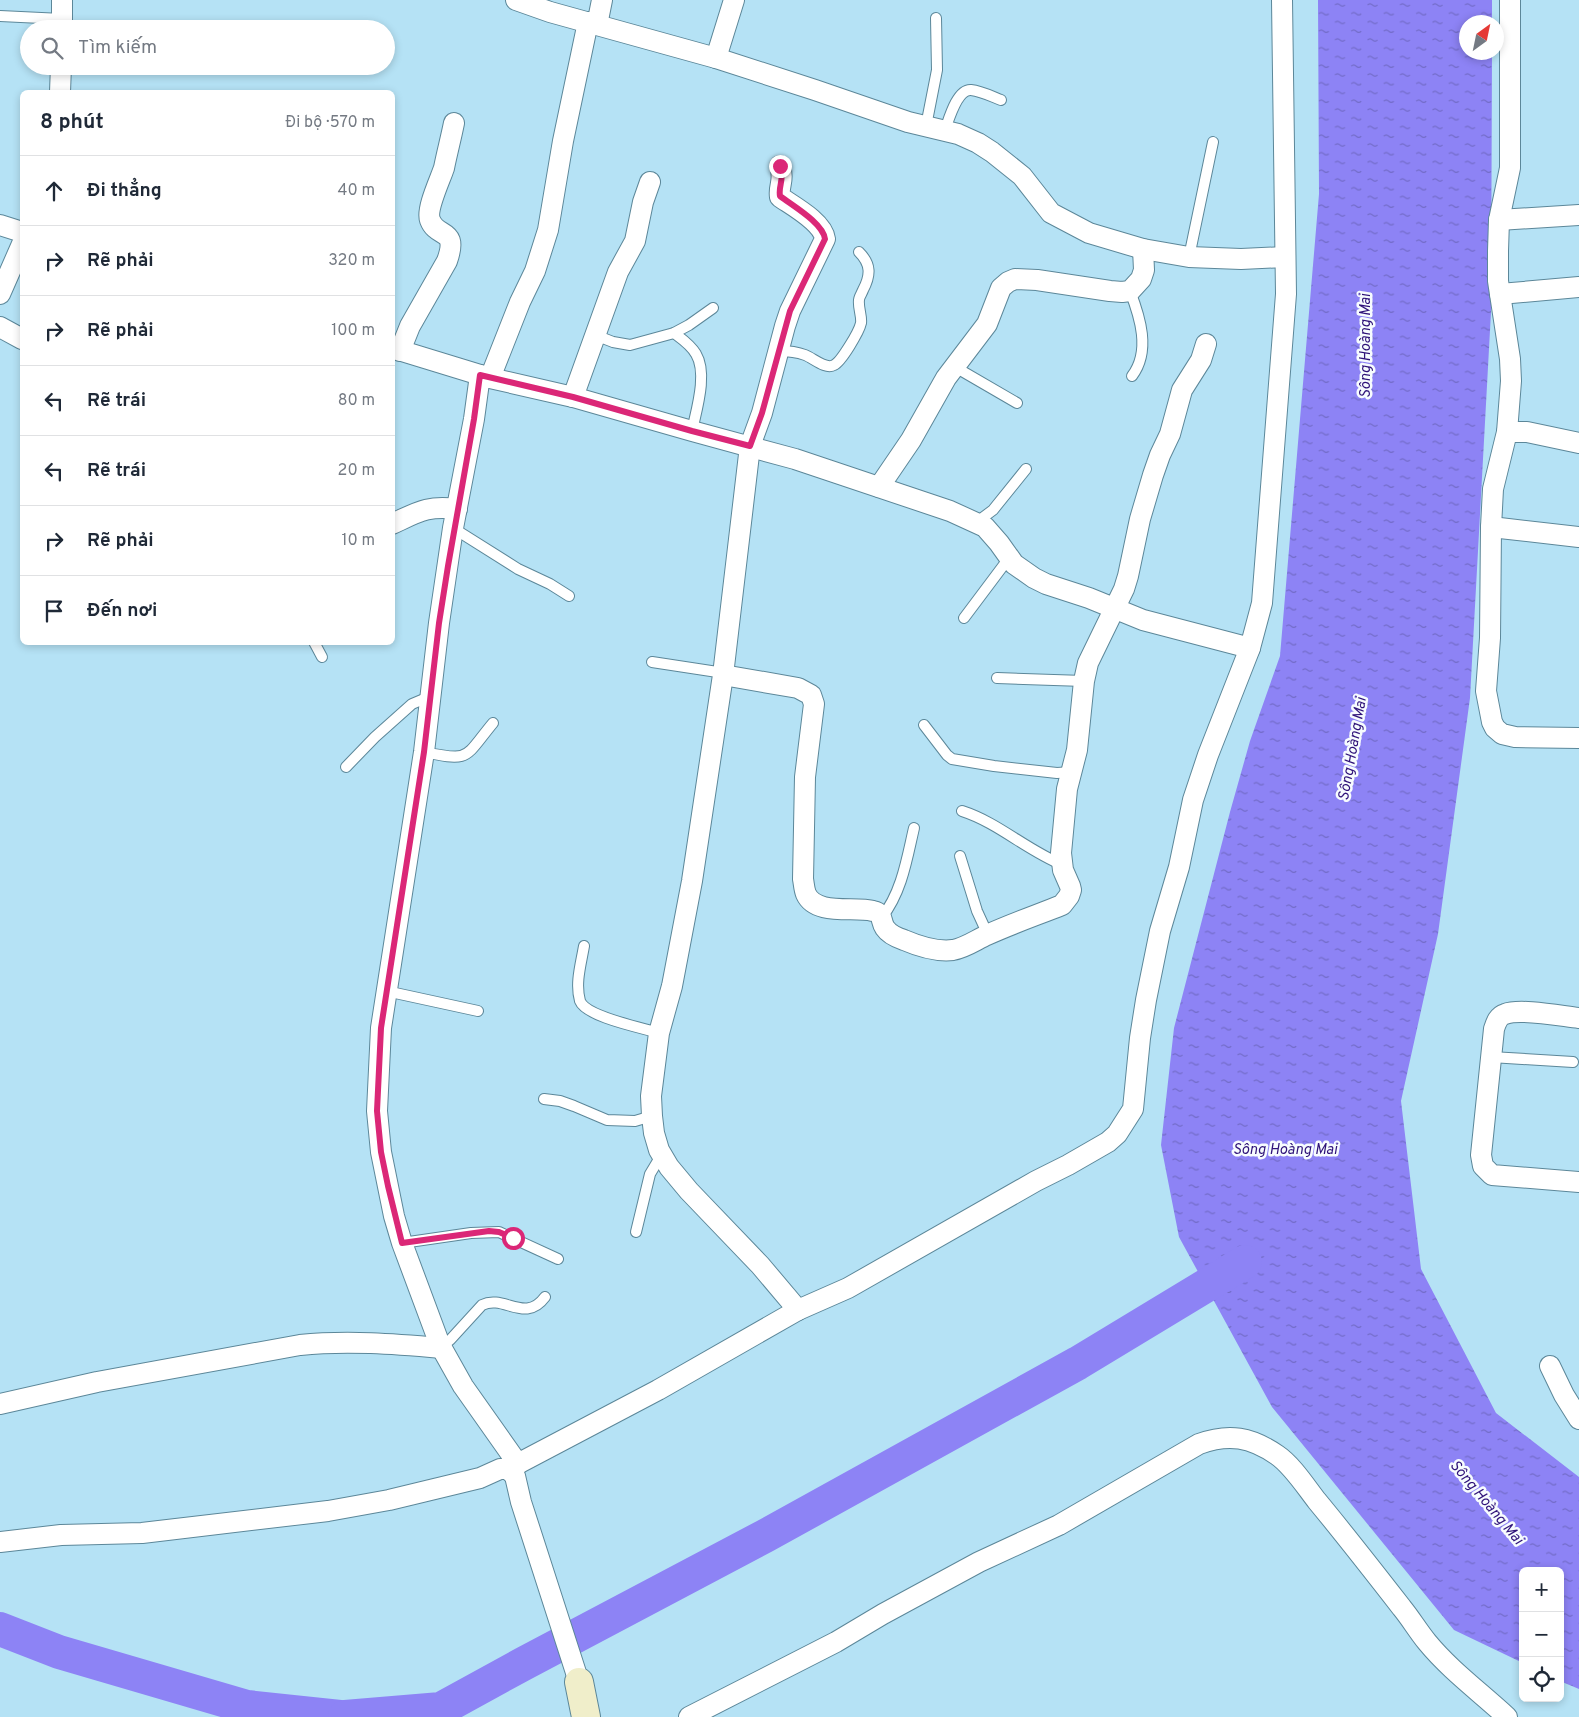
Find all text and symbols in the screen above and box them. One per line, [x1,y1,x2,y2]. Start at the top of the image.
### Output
north arrow [1459,15,1504,60]
search box [20,20,395,75]
icon: search [38,34,66,62]
text: Tìm kiếm [78,36,157,60]
text: 8 phút [40,109,104,136]
text: Đi bộ · 570 m [285,113,375,133]
route end [769,155,792,178]
icon: ahead [40,177,68,205]
text: Đi thẳng [87,179,162,203]
text: 40 m [337,181,375,201]
icon: right [40,247,68,275]
text: Rẽ phải [87,249,154,273]
text: 320 m [328,251,375,271]
water label: Sông Hoàng Mai [1357,292,1376,398]
icon: right [40,317,68,345]
text: Rẽ phải [87,319,154,343]
text: 100 m [331,321,375,341]
icon: left [40,387,68,415]
text: Rẽ trái [87,389,146,413]
text: 80 m [338,391,375,411]
icon: left [40,457,68,485]
text: Rẽ trái [87,459,146,483]
text: 20 m [338,461,375,481]
icon: right [40,527,68,555]
text: Rẽ phải [87,529,154,553]
text: 10 m [341,531,375,551]
icon: arrive [40,597,68,625]
text: Đến nơi [87,599,157,623]
water label: Sông Hoàng Mai [1335,695,1372,802]
water label: Sông Hoàng Mai [1233,1141,1339,1160]
route start [502,1227,525,1250]
water label: Sông Hoàng Mai [1445,1457,1528,1550]
map controls [1519,1567,1564,1702]
button: + [1519,1567,1564,1612]
button: − [1519,1612,1564,1657]
button: locate [1519,1657,1564,1702]

